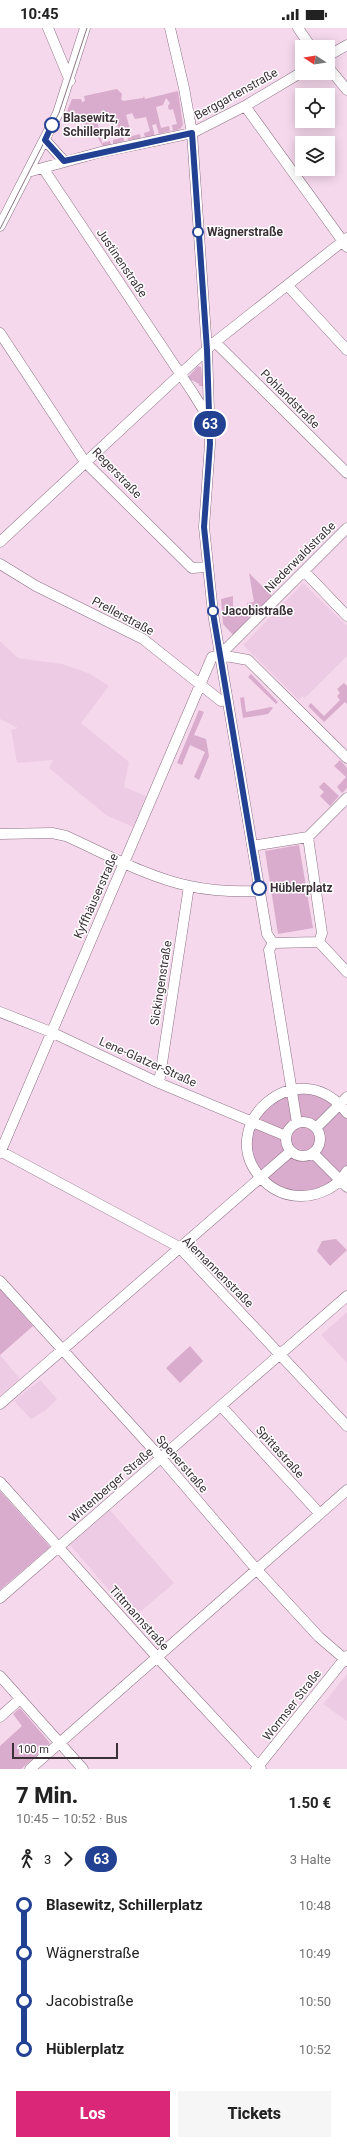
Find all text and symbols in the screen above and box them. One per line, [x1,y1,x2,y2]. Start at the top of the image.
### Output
text: 10:45 [20,5,59,23]
north arrow [295,40,335,80]
map controls [295,40,335,176]
street label: Berggartenstraße [192,65,280,123]
button: locate [295,88,335,128]
place label: Blasewitz, Schillerplatz [63,111,130,139]
marker: Blasewitz, Schillerplatz [44,117,60,133]
button: layers [295,136,335,176]
place label: Wägnerstraße [207,225,284,239]
street label: Justinenstraße [94,226,150,300]
marker: Wägnerstraße [192,226,204,238]
street label: Pohlandstraße [258,367,322,431]
line badge: 63 [192,411,228,437]
text: 63 [202,416,218,432]
street label: Regerstraße [89,445,145,501]
street label: Niederwaldstraße [262,519,338,595]
street label: Prellerstraße [90,594,156,638]
place label: Jacobistraße [222,604,294,618]
marker: Jacobistraße [207,605,219,617]
street label: Kyffhäuserstraße [71,851,121,941]
marker: Hüblerplatz [251,880,267,896]
place label: Hüblerplatz [270,881,333,895]
street label: Sickingenstraße [147,940,175,1026]
street label: Lene-Glatzer-Straße [97,1034,199,1090]
street label: Alemannenstraße [180,1234,256,1310]
street label: Spittastraße [253,1423,307,1481]
street label: Spenerstraße [153,1433,211,1495]
street label: Wittenberger Straße [66,1445,156,1525]
street label: Tittmannstraße [106,1583,172,1653]
street label: Wormser Straße [260,1667,324,1743]
scale bar [12,1741,118,1760]
text: 100 m [18,1743,49,1756]
text: 7 Min. [16,1783,78,1808]
text: 1.50 € [288,1794,331,1812]
text: 10:45 – 10:52 · Bus [16,1811,128,1826]
icon: walk [16,1848,38,1870]
icon: forward [57,1848,79,1870]
text: 63 [93,1851,109,1867]
text: 3 [44,1852,51,1867]
text: 3 Halte [290,1852,331,1867]
text: Blasewitz, Schillerplatz [46,1896,203,1914]
text: 10:48 [299,1898,331,1913]
text: Wägnerstraße [46,1944,139,1962]
text: 10:49 [299,1946,331,1961]
text: Jacobistraße [46,1992,133,2010]
text: 10:50 [299,1994,331,2009]
text: Hüblerplatz [46,2040,124,2058]
text: 10:52 [299,2042,331,2057]
button: Los [16,2091,170,2137]
button: Tickets [178,2091,331,2137]

